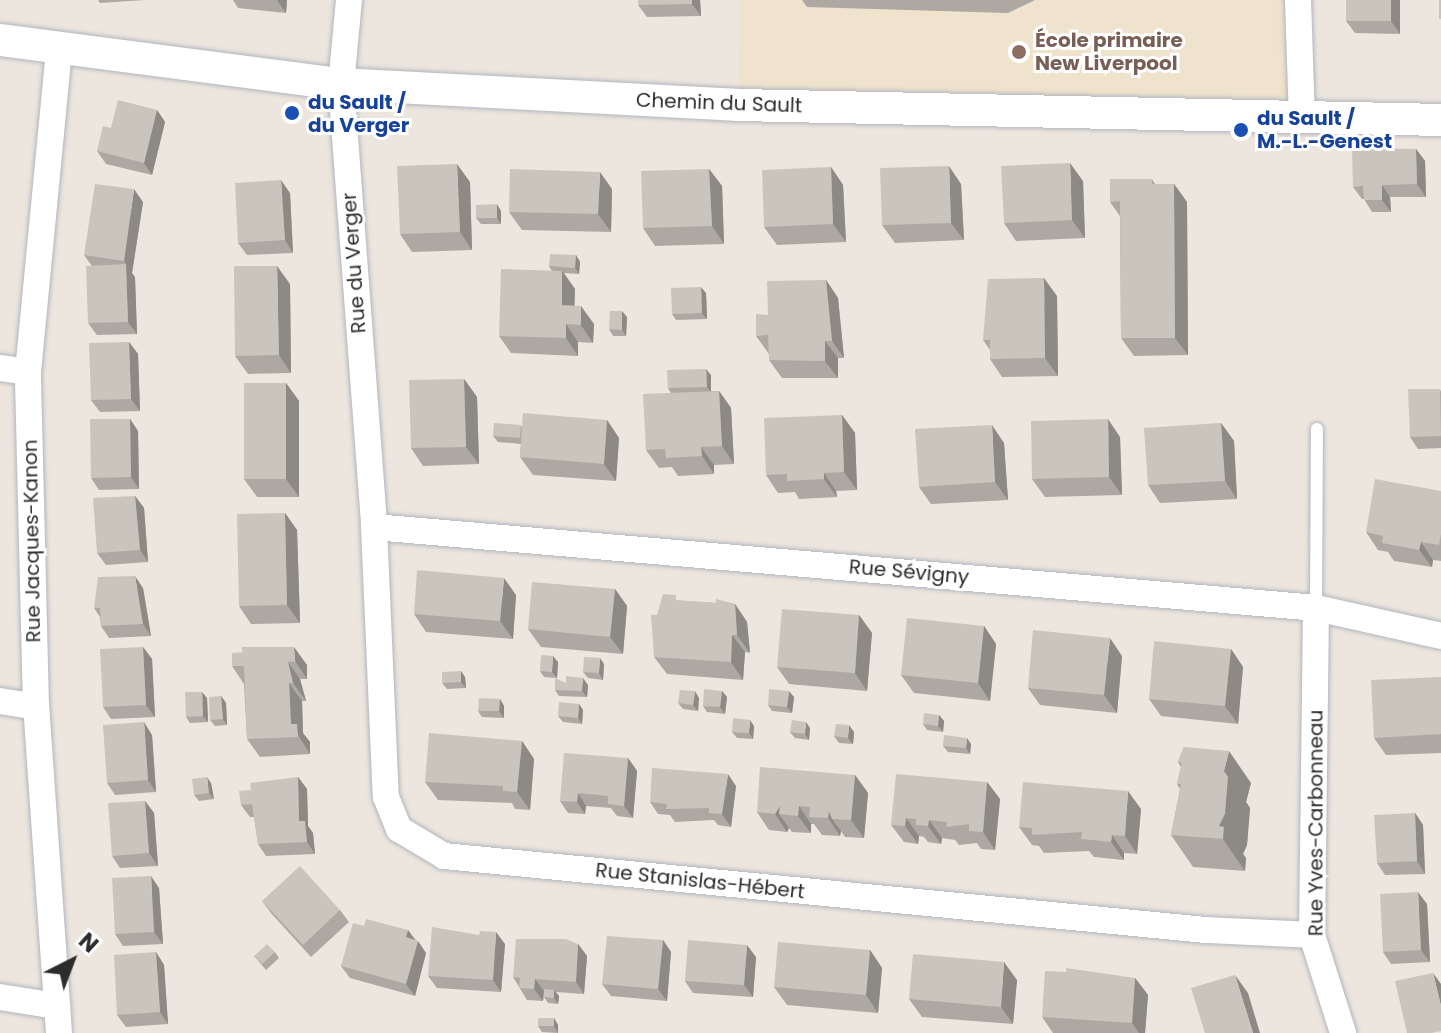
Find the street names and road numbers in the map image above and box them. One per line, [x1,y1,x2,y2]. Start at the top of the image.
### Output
street label: Chemin du Sault [636,88,802,118]
street label: Rue du Verger [337,192,371,334]
street label: Rue Jacques-Kanon [18,439,46,643]
street label: Rue Sévigny [848,555,970,589]
street label: Rue Yves-Carbonneau [1304,710,1328,936]
street label: Rue Stanislas-Hébert [594,858,806,904]

